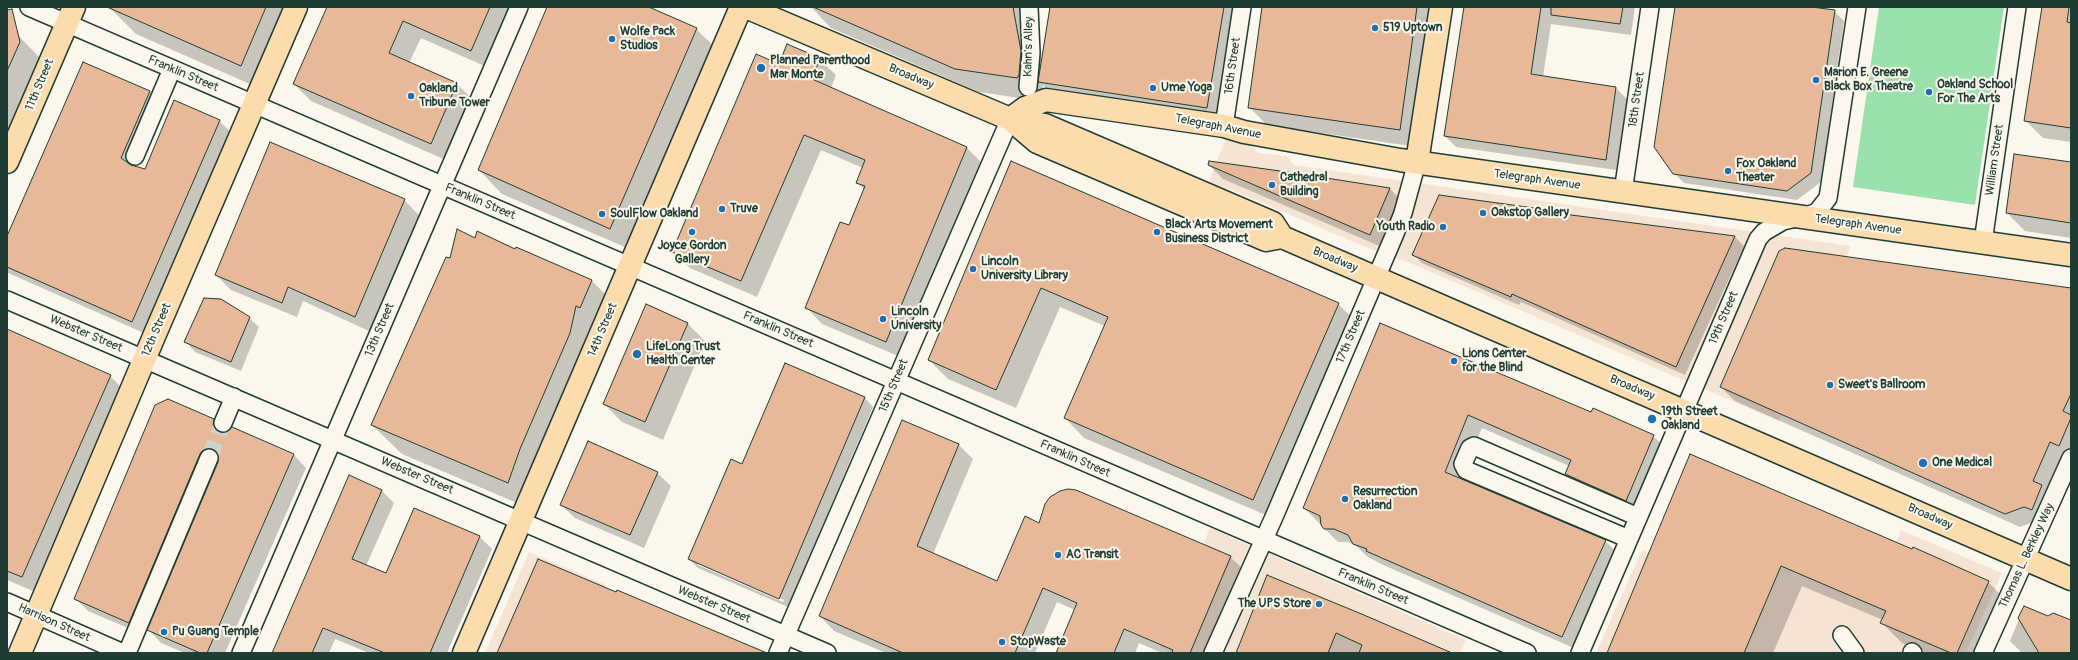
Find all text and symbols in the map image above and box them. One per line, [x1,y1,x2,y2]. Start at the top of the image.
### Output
street label: Kahn's Alley [1021,17,1037,77]
place label: 519 Uptown [1383,21,1443,35]
marker: 519 Uptown [1370,23,1380,33]
place label: Wolfe Pack Studios [620,25,675,53]
marker: Wolfe Pack Studios [607,34,617,44]
street label: 16th Street [1222,37,1244,95]
street label: Franklin Street [146,53,220,95]
place label: Planned Parenthood Mar Monte [770,54,870,82]
street label: 11th Street [23,57,57,113]
street label: Broadway [886,61,936,93]
marker: Planned Parenthood Mar Monte [755,62,767,74]
place label: Marion E. Greene Black Box Theatre [1824,66,1913,94]
street label: 18th Street [1626,71,1648,129]
marker: Marion E. Greene Black Box Theatre [1811,75,1821,85]
place label: Oakland School For The Arts [1937,78,2013,106]
place label: Ume Yoga [1161,81,1212,95]
place label: Oakland Tribune Tower [419,82,490,110]
marker: Ume Yoga [1148,83,1158,93]
marker: Oakland School For The Arts [1924,87,1934,97]
marker: Oakland Tribune Tower [406,91,416,101]
street label: Telegraph Avenue [1174,112,1262,142]
street label: William Street [1983,124,2007,196]
place label: Fox Oakland Theater [1736,157,1797,185]
marker: Fox Oakland Theater [1723,166,1733,176]
street label: Telegraph Avenue [1493,167,1581,193]
place label: Cathedral Building [1280,171,1328,199]
marker: Cathedral Building [1267,180,1277,190]
street label: Franklin Street [443,181,517,223]
place label: Truve [730,202,758,216]
marker: Truve [717,204,727,214]
place label: Oakstop Gallery [1491,206,1569,220]
place label: SoulFlow Oakland [610,207,698,221]
marker: Oakstop Gallery [1478,208,1488,218]
marker: SoulFlow Oakland [597,209,607,219]
street label: Telegraph Avenue [1814,212,1902,238]
place label: Black Arts Movement Business District [1165,218,1273,246]
place label: Youth Radio [1377,220,1435,234]
marker: Youth Radio [1438,222,1448,232]
marker: Joyce Gordon Gallery [687,227,697,237]
marker: Black Arts Movement Business District [1152,227,1162,237]
place label: Joyce Gordon Gallery [657,239,727,267]
street label: Broadway [1310,244,1360,276]
place label: Lincoln University Library [981,255,1068,283]
marker: Lincoln University Library [968,264,978,274]
street label: 19th Street [1706,289,1742,347]
street label: 12th Street [139,301,175,359]
street label: 13th Street [362,301,398,359]
street label: 14th Street [585,301,621,359]
place label: Lincoln University [891,305,941,333]
street label: 17th Street [1333,308,1369,366]
street label: Franklin Street [741,309,815,351]
street label: Webster Street [47,312,125,356]
marker: Lincoln University [878,314,888,324]
place label: LifeLong Trust Health Center [646,340,720,368]
place label: Lions Center for the Blind [1462,347,1527,375]
marker: LifeLong Trust Health Center [631,348,643,360]
marker: Lions Center for the Blind [1449,356,1459,366]
street label: 15th Street [876,357,912,415]
street label: Broadway [1607,372,1657,404]
place label: Sweet's Ballroom [1838,378,1925,392]
marker: Sweet's Ballroom [1825,380,1835,390]
place label: 19th Street Oakland [1661,405,1717,433]
marker: 19th Street Oakland [1646,413,1658,425]
street label: Franklin Street [1038,437,1112,481]
street label: Webster Street [378,454,456,498]
place label: One Medical [1932,456,1992,470]
marker: One Medical [1917,457,1929,469]
place label: Resurrection Oakland [1353,485,1417,513]
marker: Resurrection Oakland [1340,494,1350,504]
street label: Broadway [1905,501,1955,533]
street label: Thomas L. Berkley Way [1996,501,2058,611]
place label: AC Transit [1066,548,1118,562]
marker: AC Transit [1053,550,1063,560]
street label: Franklin Street [1336,566,1410,608]
street label: Webster Street [675,583,753,627]
place label: The UPS Store [1238,597,1311,611]
marker: The UPS Store [1314,599,1324,609]
street label: Harrison Street [16,601,92,645]
place label: Pu Guang Temple [172,625,259,639]
marker: Pu Guang Temple [159,627,169,637]
place label: StopWaste [1010,635,1066,649]
marker: StopWaste [997,637,1007,647]

